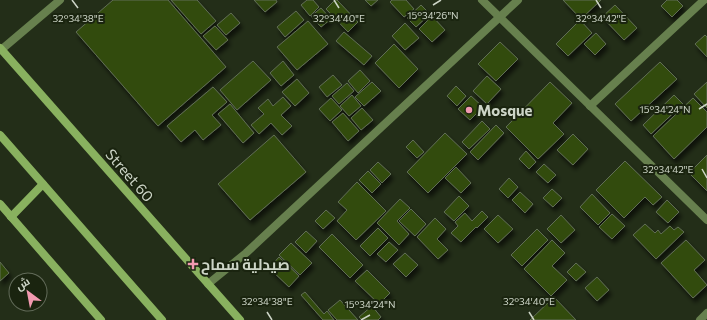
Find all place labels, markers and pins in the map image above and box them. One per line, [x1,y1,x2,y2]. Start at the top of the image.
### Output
place label: Mosque [477,101,533,119]
marker: Mosque [464,105,474,115]
place label: صيدلية سماح [201,255,290,275]
marker: صيدلية سماح [188,259,198,269]

